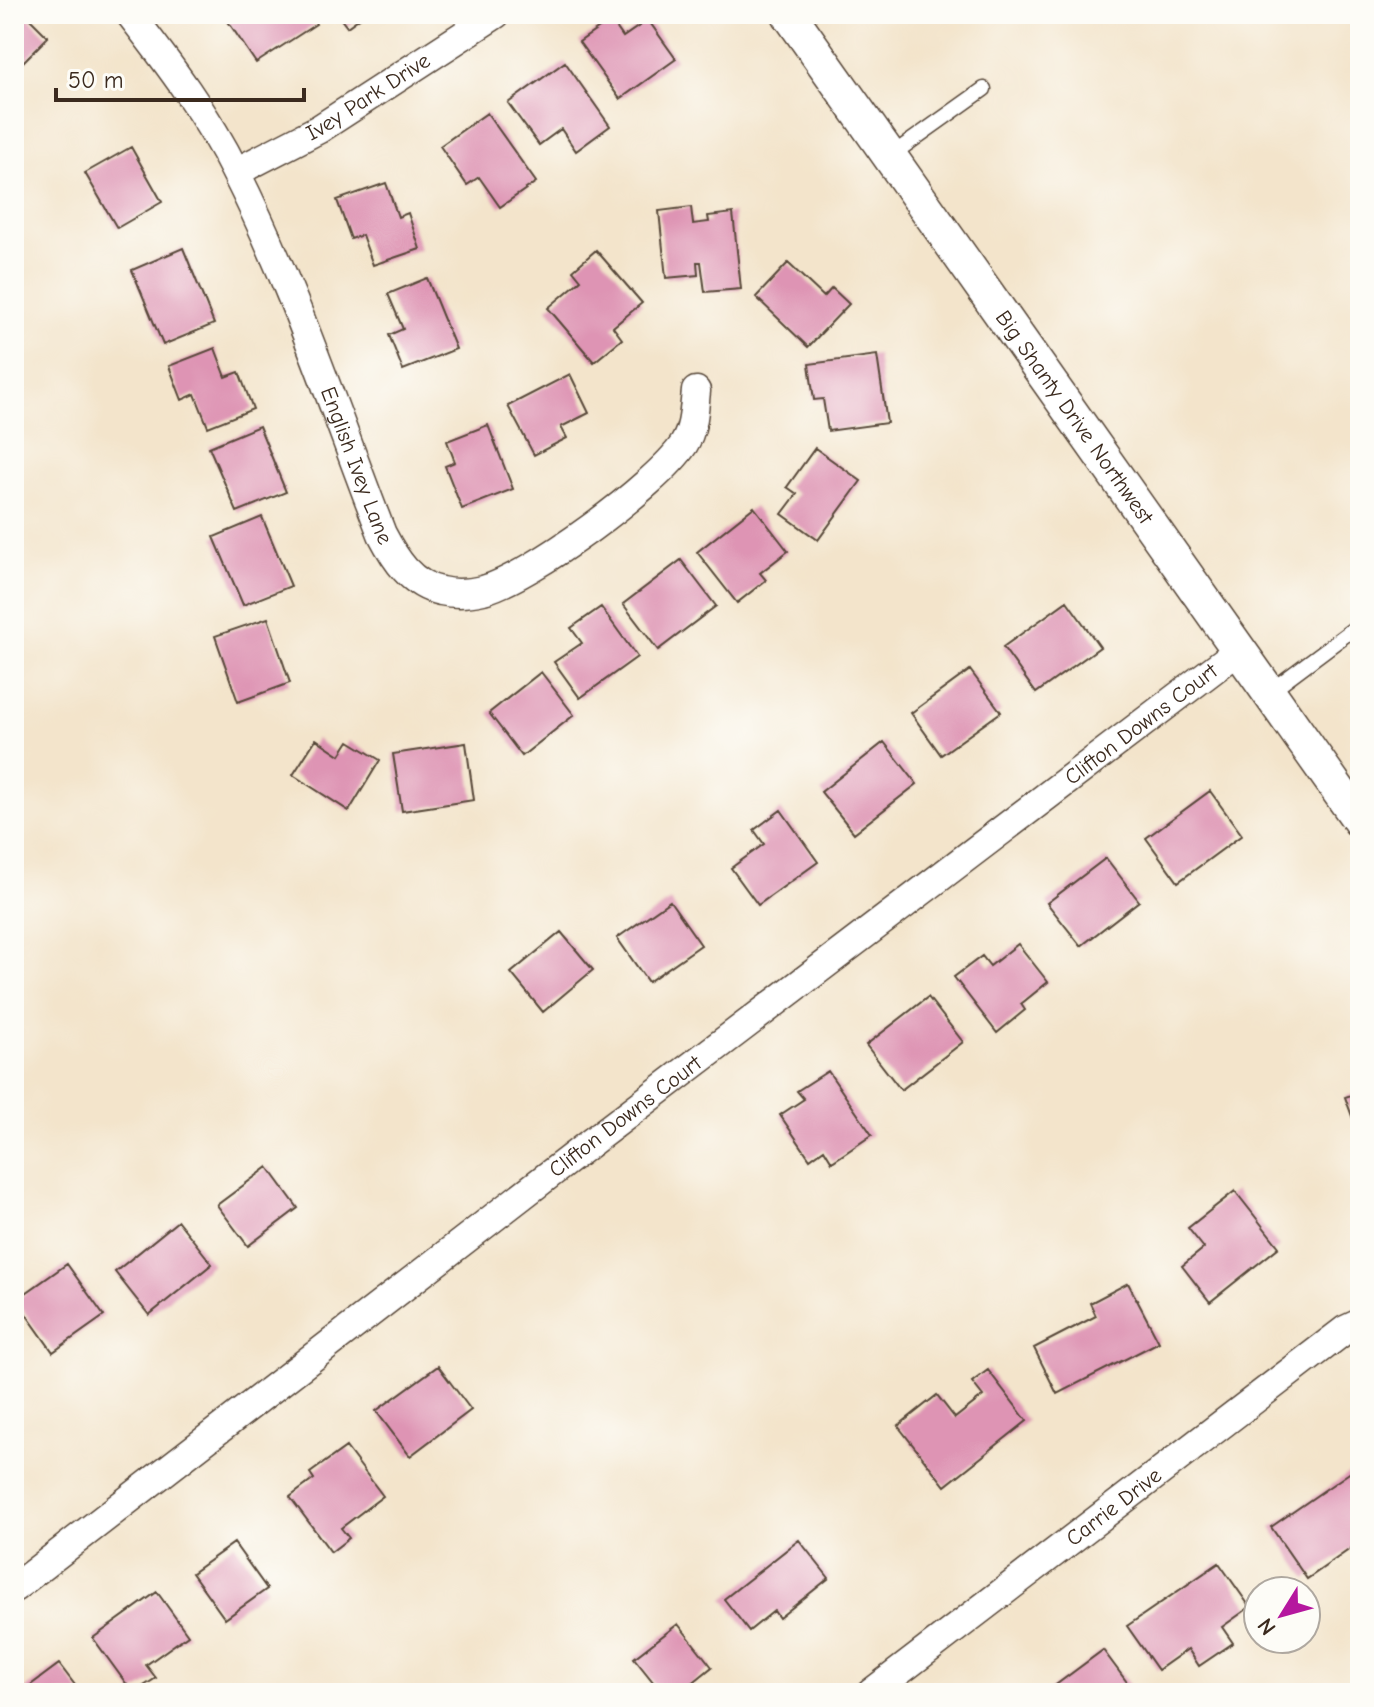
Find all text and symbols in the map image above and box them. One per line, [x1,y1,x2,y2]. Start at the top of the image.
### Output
street label: Ivey Park Drive [302,47,435,146]
scale bar [56,52,304,102]
text: 50 m [68,66,124,94]
street label: Big Shanty Drive Northwest [990,305,1159,530]
street label: English Ivey Lane [315,383,398,549]
street label: Clifton Downs Court [1060,658,1223,791]
street label: Clifton Downs Court [544,1050,707,1183]
street label: Carrie Drive [1061,1462,1167,1552]
north arrow [1242,1575,1322,1655]
text: N [1252,1613,1282,1640]

